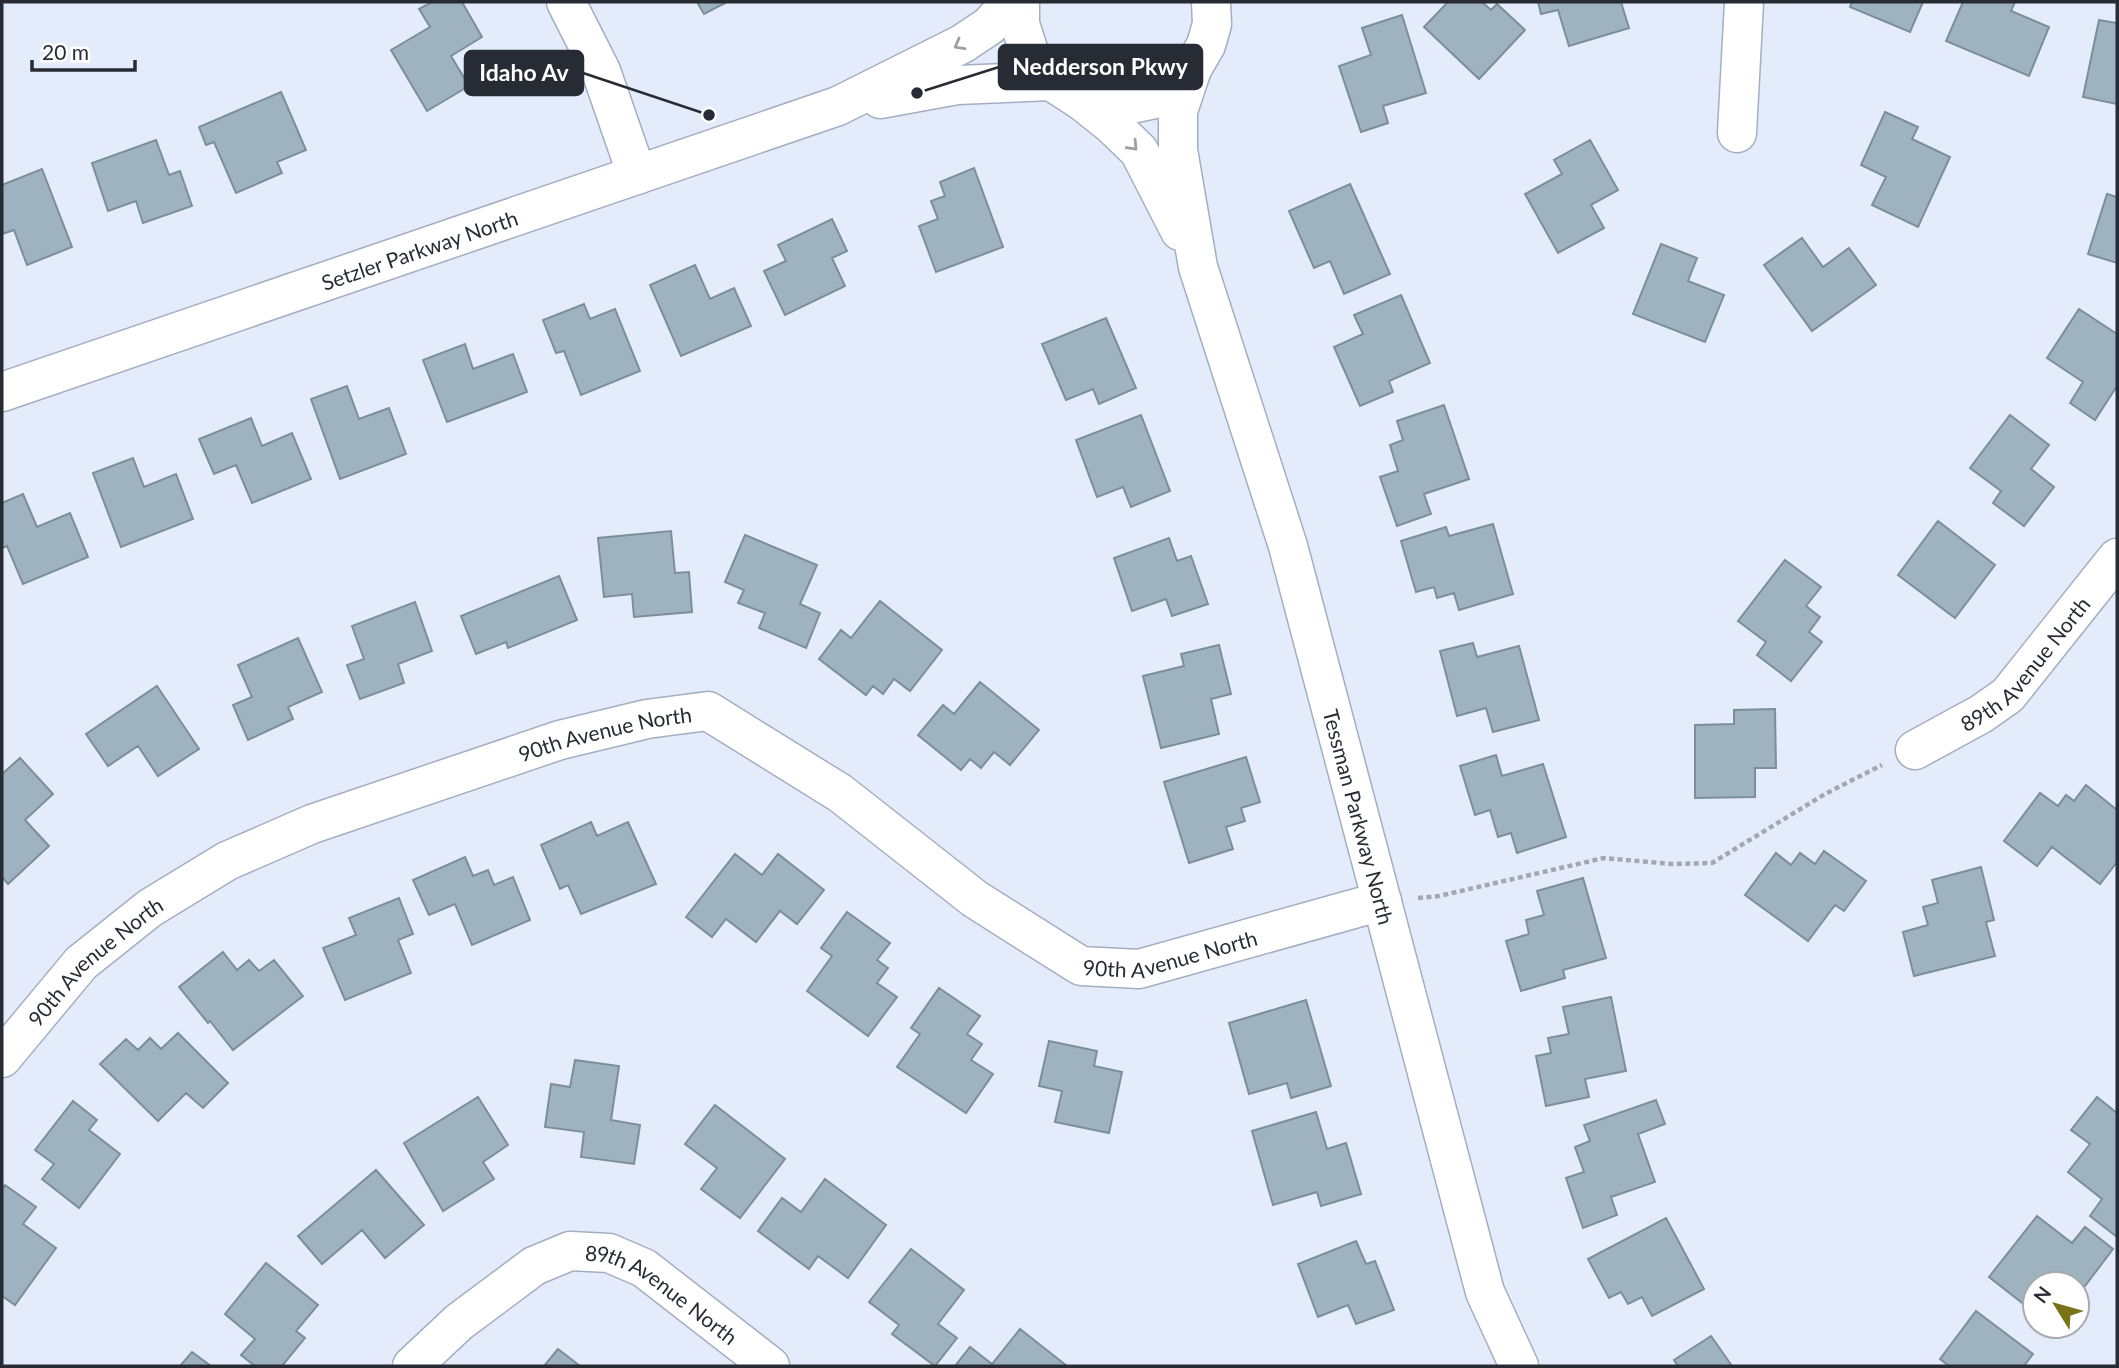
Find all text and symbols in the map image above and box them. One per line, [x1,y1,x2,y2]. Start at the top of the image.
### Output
scale bar [32,28,135,72]
one-way arrow [954,37,967,50]
text: 20 m [42,39,89,64]
callout: Nedderson Pkwy [999,45,1202,89]
callout: Idaho Av [465,51,583,95]
text: Nedderson Pkwy [1012,52,1189,80]
text: Idaho Av [479,58,570,86]
one-way arrow [1125,138,1137,151]
street label: Setzler Parkway North [318,204,521,294]
street label: 89th Avenue North [1956,591,2094,736]
street label: 90th Avenue North [515,701,693,766]
street label: Tessman Parkway North [1319,706,1400,927]
street label: 90th Avenue North [22,891,167,1031]
street label: 90th Avenue North [1082,924,1260,982]
street label: 89th Avenue North [584,1239,743,1349]
north arrow [2021,1270,2091,1340]
text: N [2028,1282,2056,1307]

